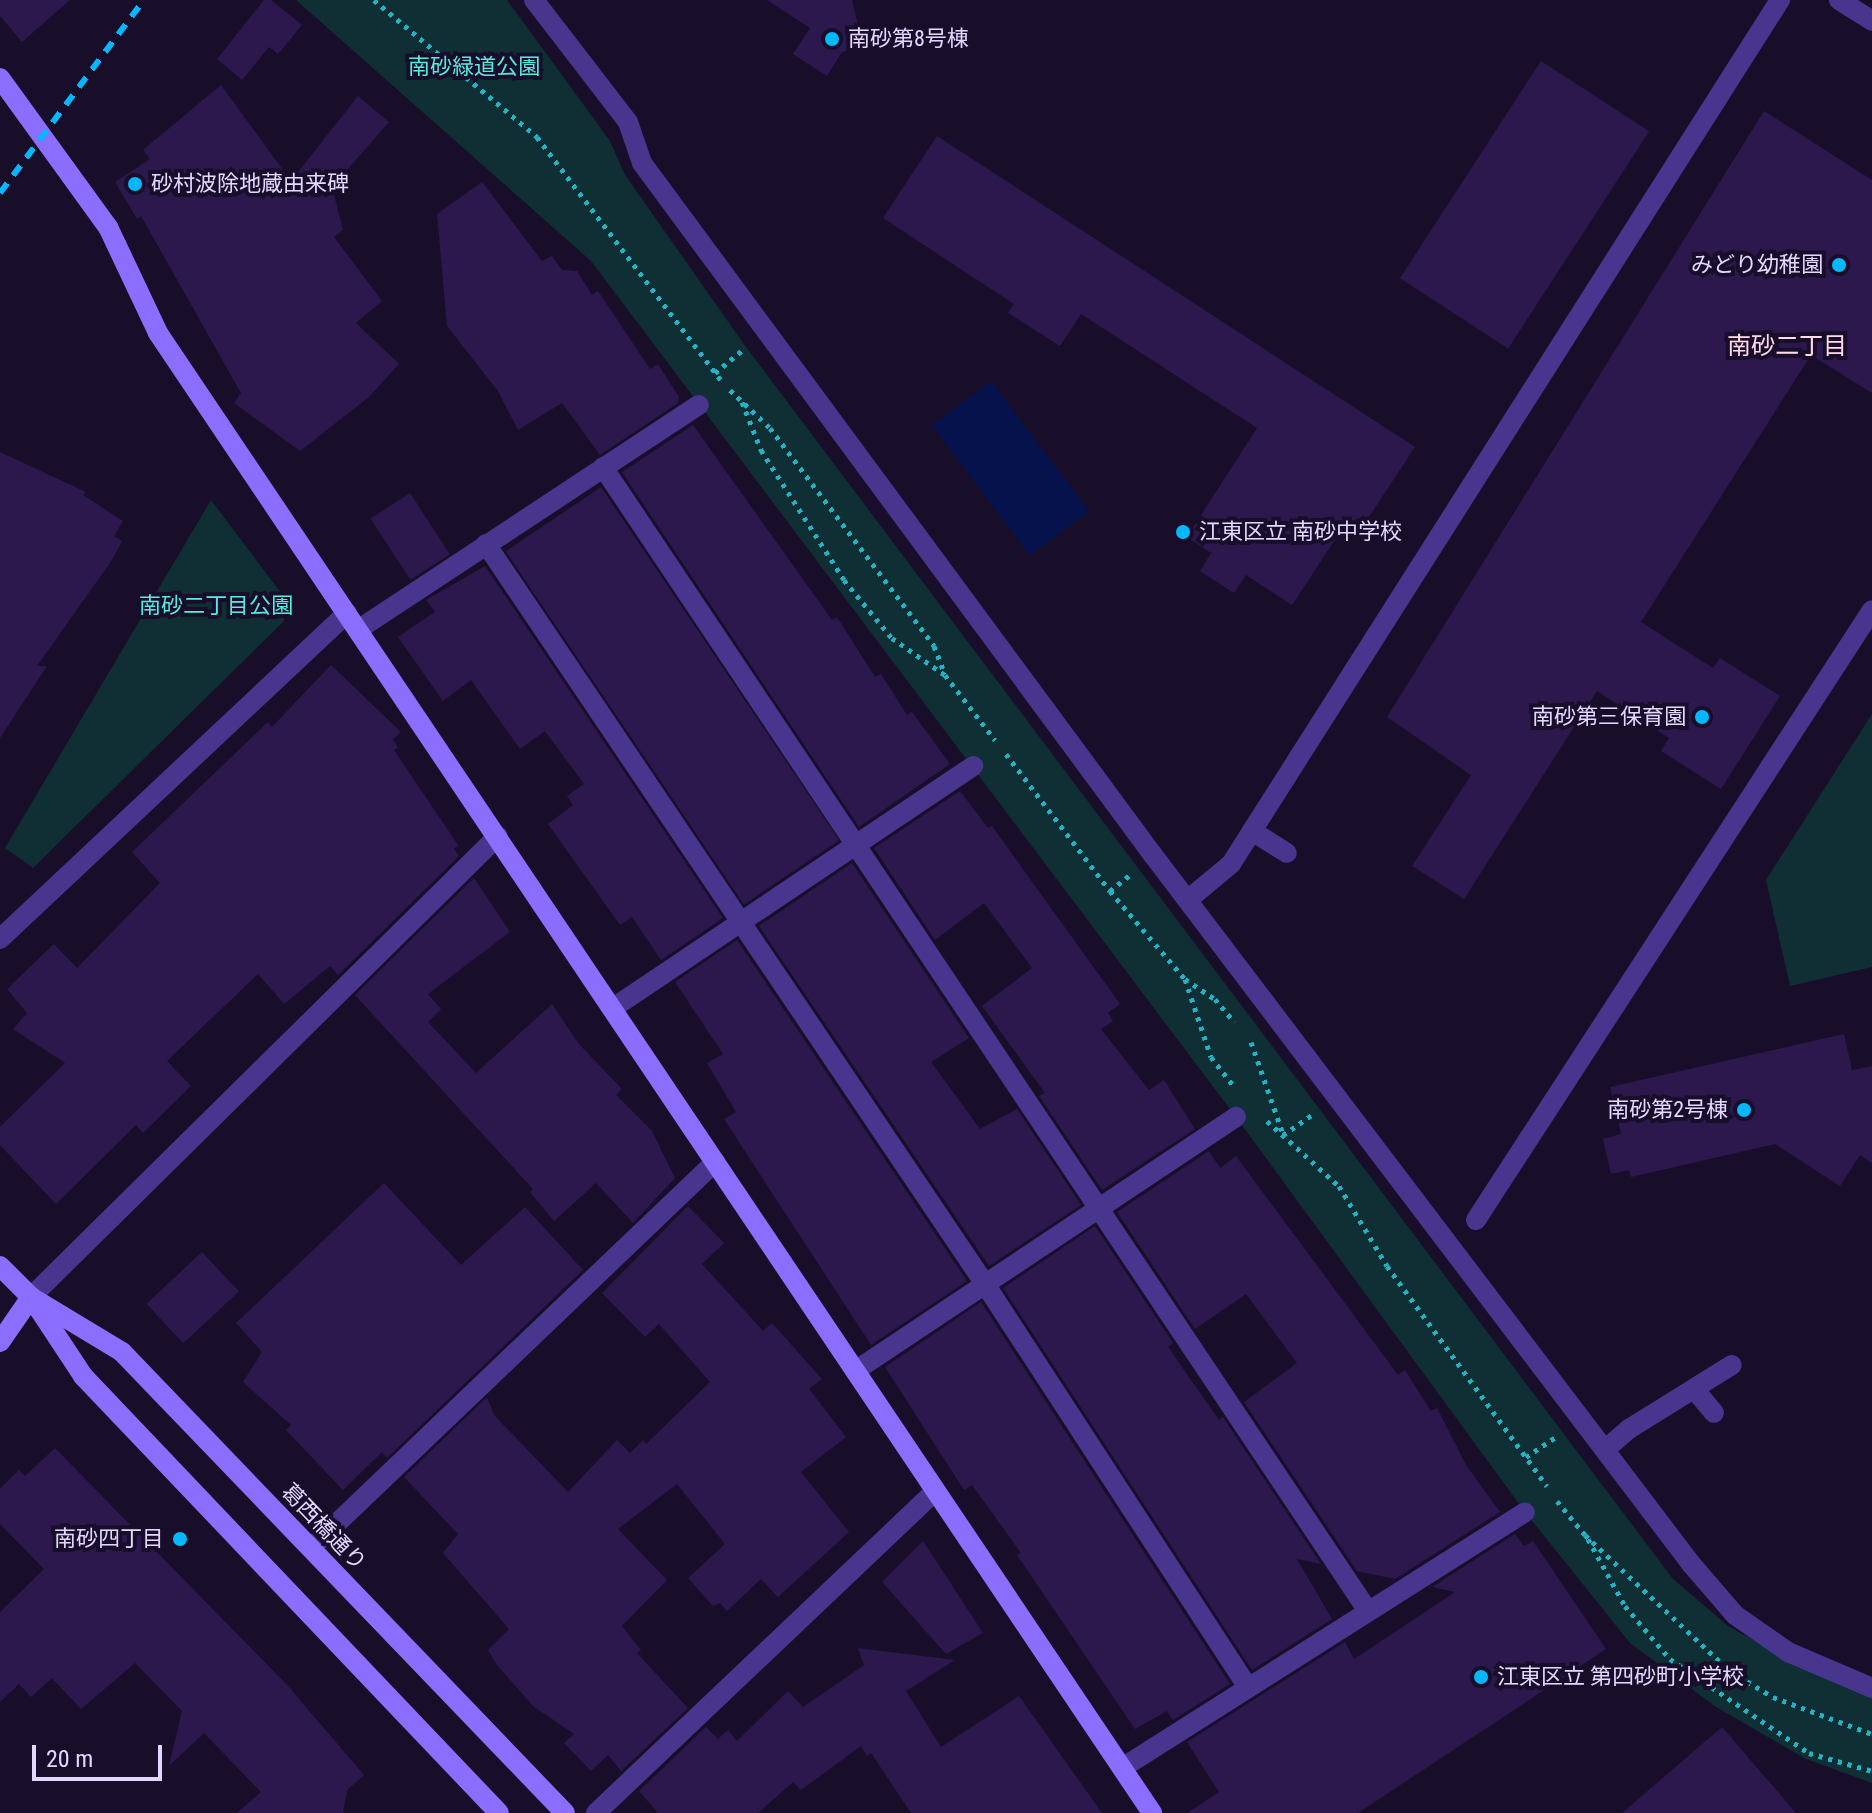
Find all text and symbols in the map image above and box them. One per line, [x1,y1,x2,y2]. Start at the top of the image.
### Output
place label: 南砂第8号棟 [848,26,969,52]
marker: 南砂第8号棟 [823,30,841,48]
park label: 南砂緑道公園 [408,54,540,80]
place label: 砂村波除地蔵由来碑 [151,171,349,197]
marker: 砂村波除地蔵由来碑 [126,175,144,193]
place label: みどり幼稚園 [1691,252,1823,278]
marker: みどり幼稚園 [1830,256,1848,274]
district label: 南砂二丁目 [1727,333,1847,361]
place label: 江東区立 南砂中学校 [1199,519,1402,545]
marker: 江東区立 南砂中学校 [1174,523,1192,541]
park label: 南砂二丁目公園 [139,593,293,619]
place label: 南砂第三保育園 [1532,704,1686,730]
marker: 南砂第三保育園 [1693,708,1711,726]
place label: 南砂第2号棟 [1607,1097,1728,1123]
marker: 南砂第2号棟 [1735,1101,1753,1119]
street label: 葛西橋通り [276,1478,372,1576]
place label: 南砂四丁目 [54,1526,164,1552]
marker: 南砂四丁目 [171,1530,189,1548]
place label: 江東区立 第四砂町小学校 [1497,1664,1744,1690]
marker: 江東区立 第四砂町小学校 [1472,1668,1490,1686]
scale bar [36,1729,166,1779]
text: 20 m [46,1745,93,1773]

